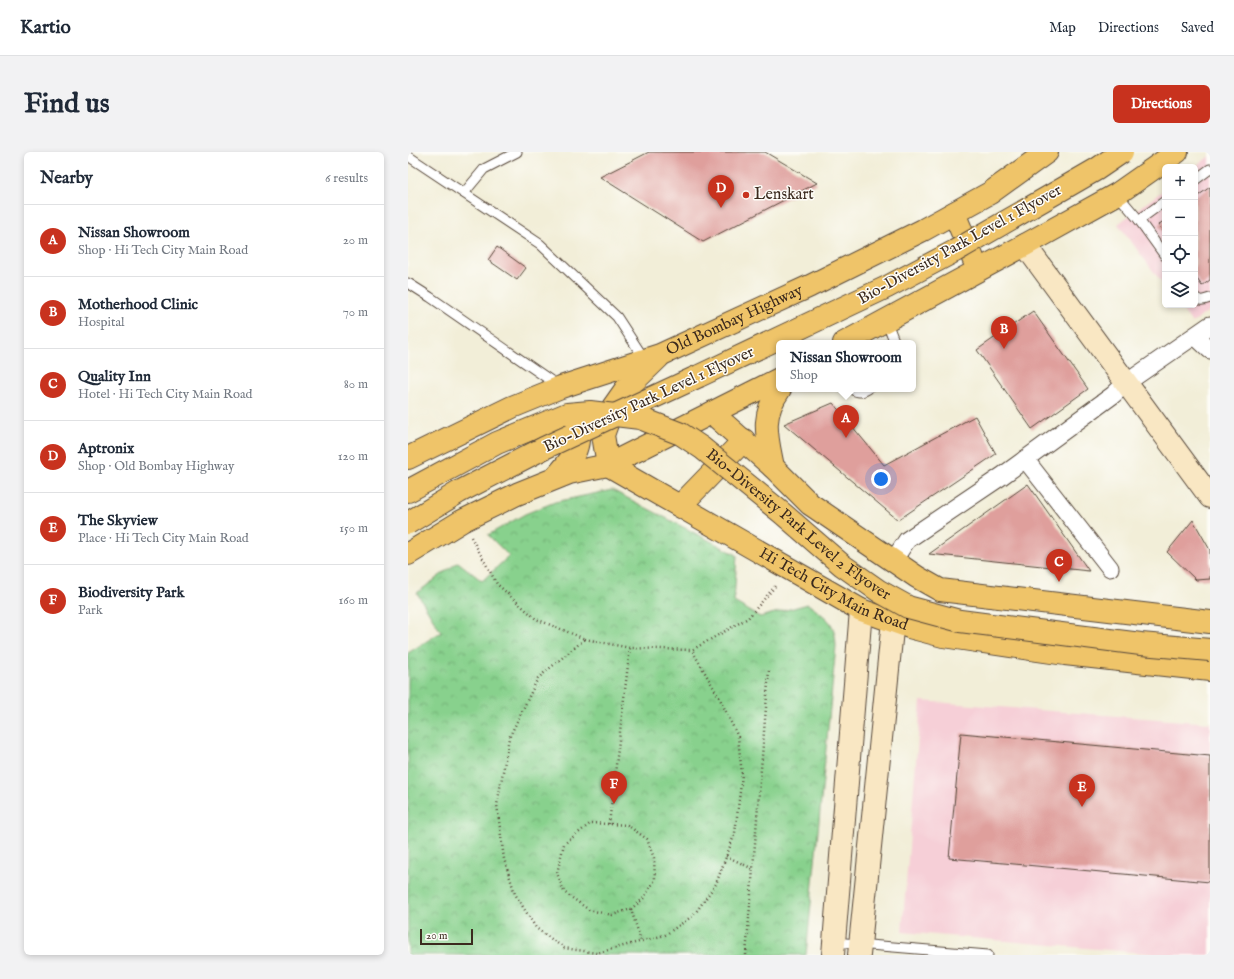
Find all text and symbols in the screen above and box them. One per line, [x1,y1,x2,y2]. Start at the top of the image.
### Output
text: Kartio [20,16,71,40]
text: Map [1049,19,1076,37]
text: Directions [1098,19,1159,37]
text: Saved [1181,19,1214,37]
button: Directions [1113,85,1210,123]
text: Find us [24,87,110,122]
map controls [1162,164,1198,308]
button: + [1162,164,1198,200]
text: Nearby [40,168,93,189]
text: 6 results [325,170,368,187]
pin: D [708,175,734,208]
street label: Bio-Diversity Park Level 1 Flyover [855,180,1065,309]
place label: Lenskart [754,185,814,205]
marker: Lenskart [741,190,751,200]
button: − [1162,200,1198,236]
text: Nissan Showroom [78,223,190,242]
text: A [49,232,57,249]
text: 20 m [343,232,368,249]
button: locate [1162,236,1198,272]
text: Shop · Hi Tech City Main Road [78,242,248,259]
button: layers [1162,272,1198,308]
street label: Old Bombay Highway [663,281,806,361]
text: Motherhood Clinic [78,295,198,314]
text: B [49,304,57,321]
text: 70 m [343,304,368,321]
text: Hospital [78,314,125,331]
pin: B [991,316,1017,349]
popup [776,340,916,392]
street label: Bio-Diversity Park Level 1 Flyover [541,342,758,458]
text: Nissan Showroom [790,348,902,367]
text: Quality Inn [78,367,151,386]
text: Shop [790,367,818,384]
text: C [48,376,58,393]
text: 80 m [344,376,368,393]
text: Hotel · Hi Tech City Main Road [78,386,252,403]
pin: A [833,405,859,438]
text: Aptronix [78,439,134,458]
street label: Bio-Diversity Park Level 2 Flyover [701,445,894,605]
text: D [48,448,58,465]
text: 120 m [338,448,368,465]
text: Shop · Old Bombay Highway [78,458,234,475]
your location [871,469,891,489]
text: The Skyview [78,511,158,530]
text: E [48,520,58,537]
text: 150 m [339,520,368,537]
text: Place · Hi Tech City Main Road [78,530,249,547]
street label: Hi Tech City Main Road [755,544,911,636]
pin: C [1046,549,1072,582]
text: Biodiversity Park [78,583,184,602]
text: F [49,592,57,609]
text: 160 m [338,592,368,609]
text: Park [78,602,103,619]
pin: F [601,771,627,804]
pin: E [1069,774,1095,807]
scale bar [420,927,473,946]
text: 20 m [426,929,447,943]

